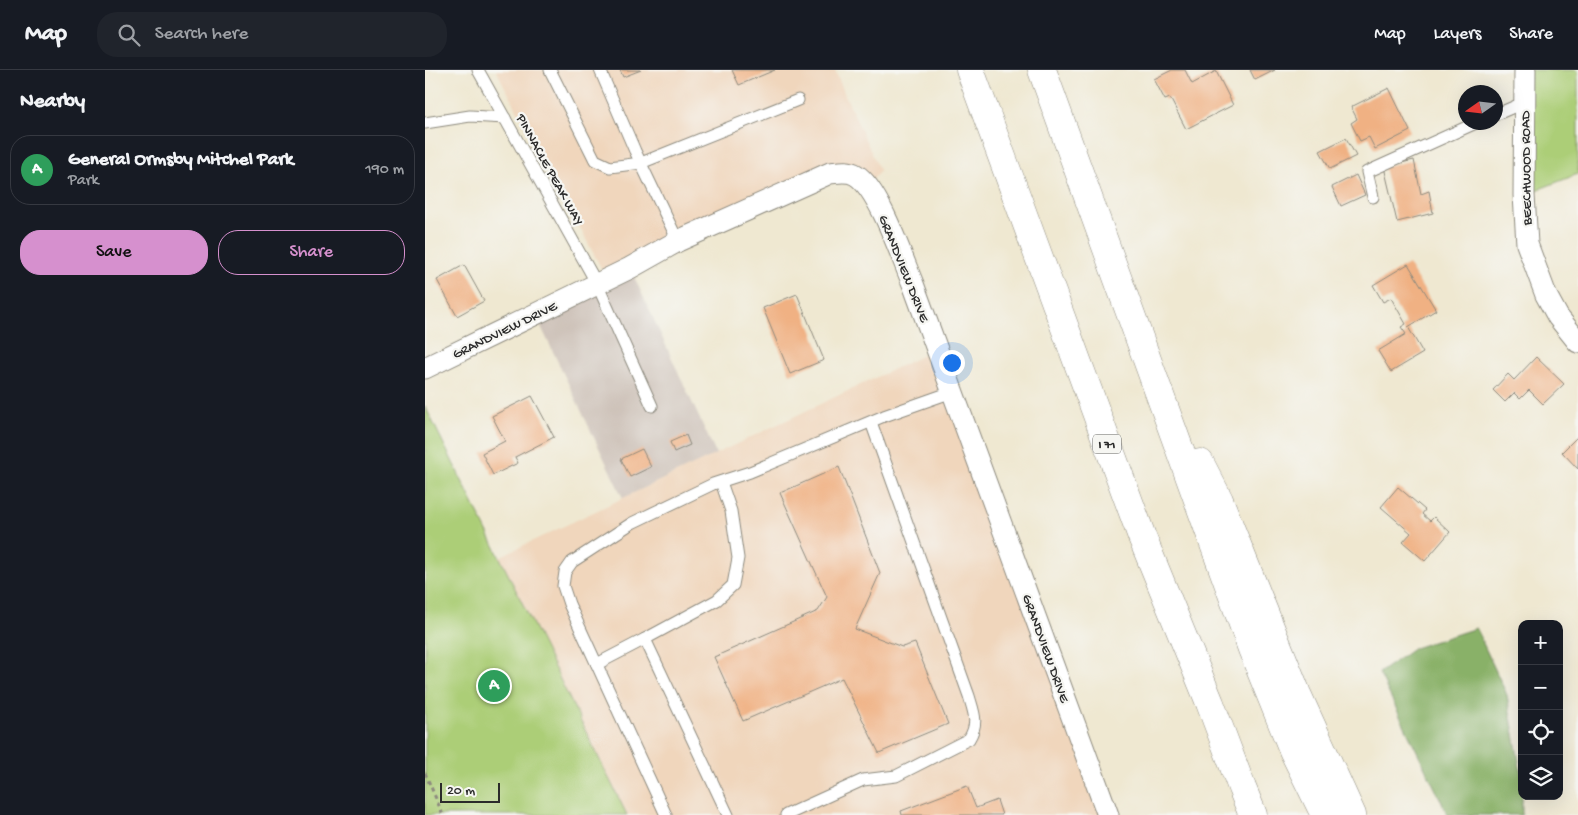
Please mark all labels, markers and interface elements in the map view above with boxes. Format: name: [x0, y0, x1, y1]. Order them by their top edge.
search box: [97, 12, 447, 57]
text: Map: [25, 20, 67, 49]
icon: search: [115, 21, 143, 49]
text: Search here: [155, 23, 248, 46]
text: Map: [1374, 24, 1406, 45]
text: Layers: [1434, 24, 1481, 45]
text: Share: [1509, 24, 1553, 45]
north arrow: [1458, 85, 1503, 130]
text: Nearby: [20, 90, 85, 115]
street label: BEECHWOOD ROAD: [1518, 110, 1537, 226]
street label: PINNACLE PEAK WAY: [511, 111, 586, 229]
text: General Ormsby Mitchel Park: [68, 149, 294, 172]
text: A: [32, 161, 42, 180]
text: 190 m: [365, 161, 404, 180]
text: Park: [68, 172, 99, 191]
street label: GRANDVIEW DRIVE: [873, 213, 932, 326]
button: Save: [20, 230, 208, 275]
button: Share: [218, 230, 405, 275]
street label: GRANDVIEW DRIVE: [450, 298, 561, 364]
your location: [939, 350, 965, 376]
road number: I 71: [1093, 434, 1121, 454]
street label: GRANDVIEW DRIVE: [1017, 592, 1073, 707]
map controls: [1518, 620, 1563, 800]
button: +: [1518, 620, 1563, 665]
button: −: [1518, 665, 1563, 710]
pin: A: [478, 667, 510, 705]
button: locate: [1518, 710, 1563, 755]
button: layers: [1518, 755, 1563, 800]
scale bar: [440, 780, 500, 803]
text: 20 m: [447, 783, 475, 800]

